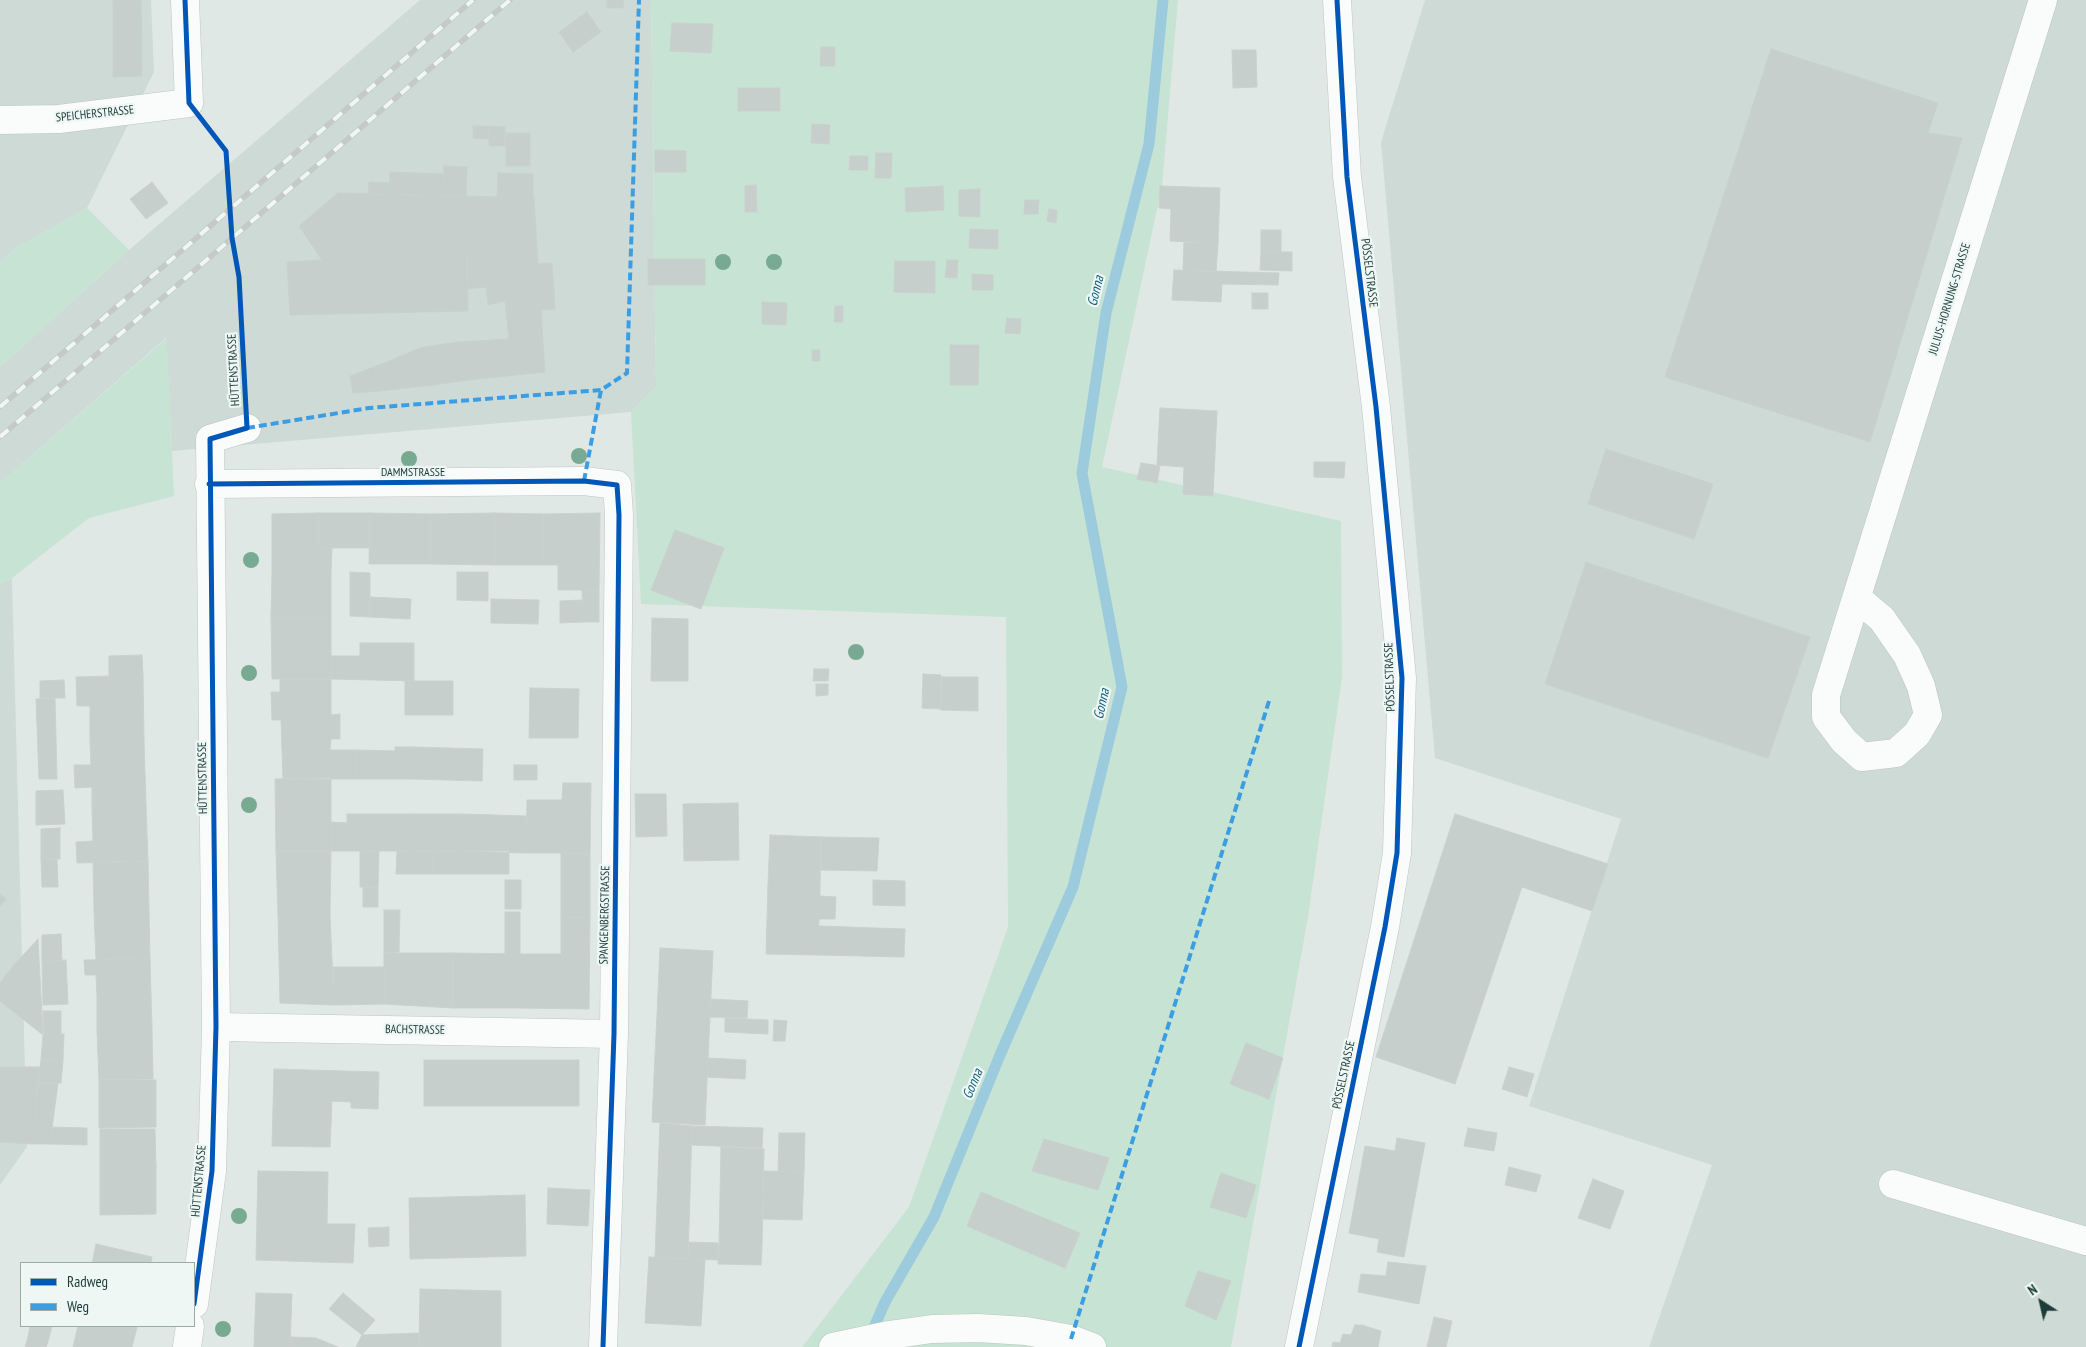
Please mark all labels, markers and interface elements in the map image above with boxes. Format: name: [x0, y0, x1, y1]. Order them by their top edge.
street label: SPEICHERSTRASSE: [55, 103, 135, 125]
street label: PÖSSELSTRASSE: [1358, 238, 1380, 308]
street label: JULIUS-HORNUNG-STRASSE: [1926, 241, 1974, 357]
water label: Gonna: [1084, 274, 1108, 308]
street label: HÜTTENSTRASSE: [225, 334, 243, 406]
street label: DAMMSTRASSE: [381, 466, 445, 480]
street label: PÖSSELSTRASSE: [1382, 642, 1398, 712]
water label: Gonna: [1090, 687, 1114, 721]
street label: HÜTTENSTRASSE: [195, 742, 211, 814]
street label: SPANGENBERGSTRASSE: [597, 866, 613, 964]
street label: BACHSTRASSE: [385, 1022, 445, 1038]
street label: PÖSSELSTRASSE: [1330, 1040, 1358, 1110]
water label: Gonna: [959, 1067, 987, 1101]
street label: HÜTTENSTRASSE: [189, 1144, 209, 1218]
legend: [20, 1262, 195, 1327]
text: Radweg: [67, 1272, 108, 1291]
north arrow: [2016, 1277, 2066, 1327]
text: N: [2024, 1280, 2041, 1299]
text: Weg: [67, 1297, 89, 1316]

